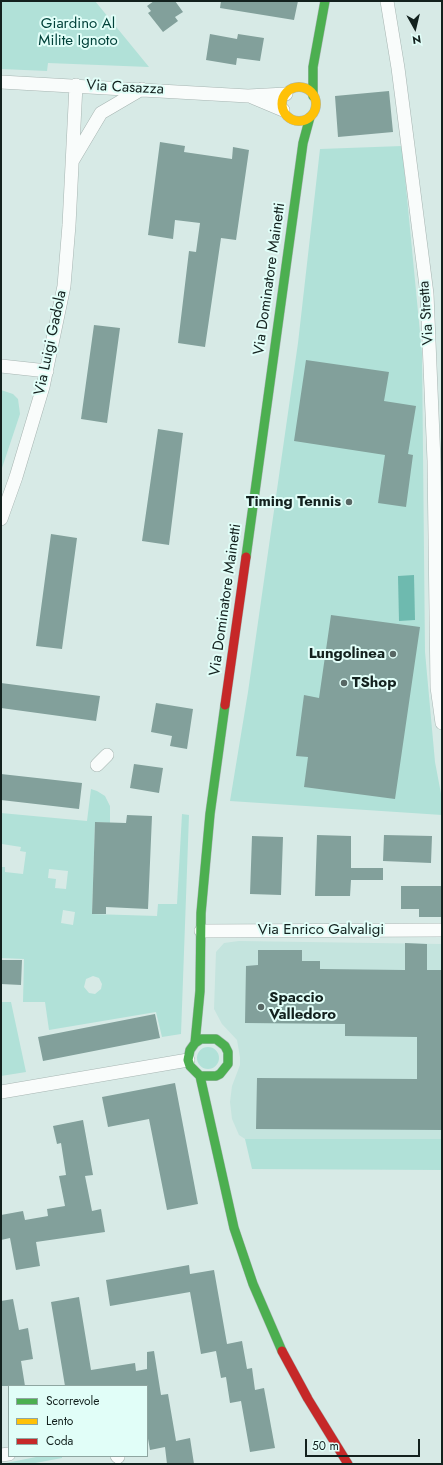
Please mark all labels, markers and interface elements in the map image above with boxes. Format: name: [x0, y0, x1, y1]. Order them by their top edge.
north arrow: [395, 8, 435, 48]
park label: Giardino Al Milite Ignoto: [38, 15, 118, 50]
text: N: [411, 31, 422, 48]
street label: Via Casazza: [86, 77, 164, 99]
street label: Via Dominatore Mainetti: [250, 202, 290, 356]
street label: Via Stretta: [416, 280, 438, 346]
street label: Via Luigi Gadola: [31, 289, 71, 397]
place label: Timing Tennis: [246, 493, 341, 511]
marker: Timing Tennis: [344, 497, 354, 507]
street label: Via Dominatore Mainetti: [206, 523, 246, 677]
place label: Lungolinea: [309, 645, 385, 663]
marker: Lungolinea: [388, 649, 398, 659]
place label: TShop: [352, 674, 396, 692]
marker: TShop: [339, 678, 349, 688]
street label: Via Enrico Galvaligi: [258, 921, 384, 939]
place label: Spaccio Valledoro: [269, 989, 336, 1024]
marker: Spaccio Valledoro: [256, 1002, 266, 1012]
legend: [8, 1385, 148, 1457]
text: Scorrevole: [46, 1392, 100, 1410]
text: Lento: [46, 1412, 73, 1430]
scale bar: [307, 1431, 422, 1457]
text: Coda: [46, 1432, 73, 1450]
text: 50 m: [312, 1437, 339, 1455]

